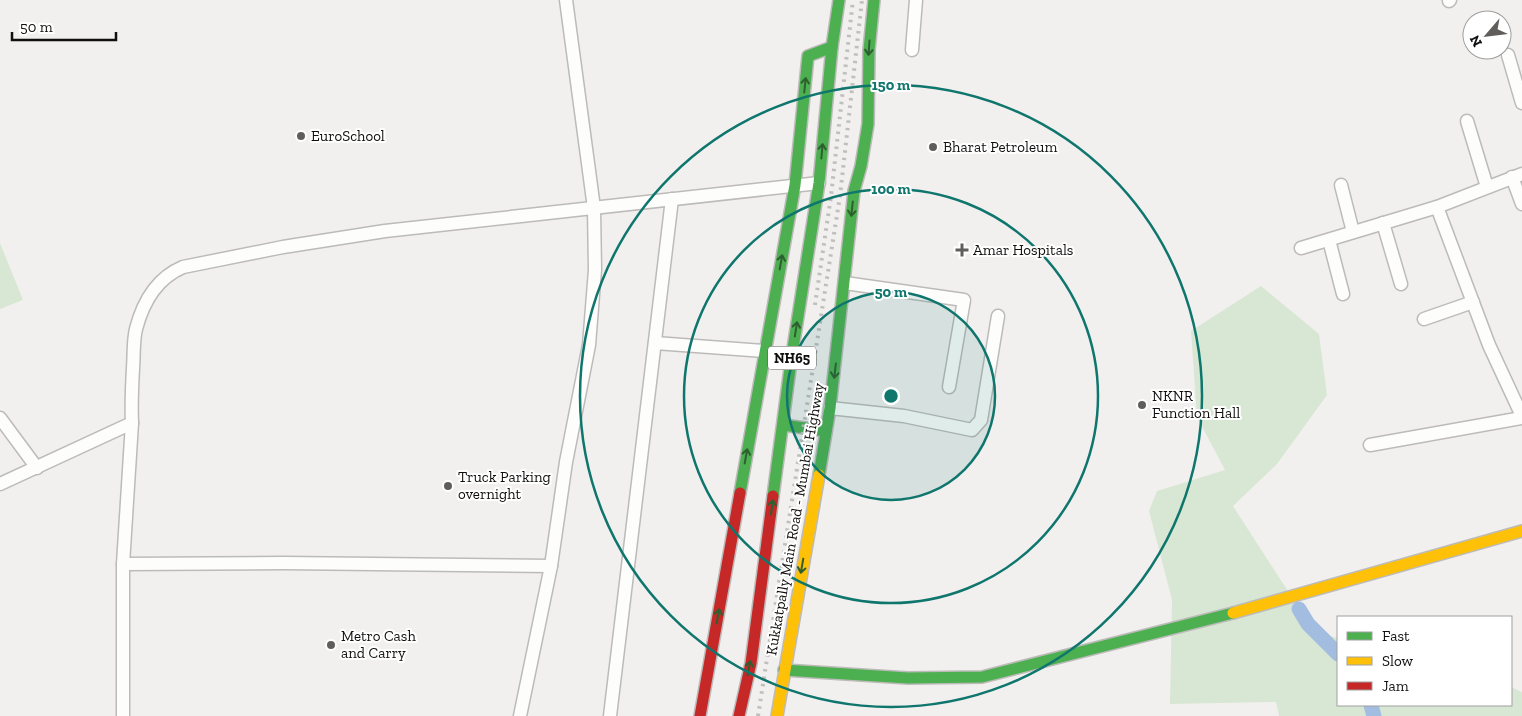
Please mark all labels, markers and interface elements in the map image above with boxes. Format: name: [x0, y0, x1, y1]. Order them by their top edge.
scale bar: [12, 10, 116, 42]
north arrow: [1462, 10, 1512, 60]
text: 50 m: [20, 18, 53, 36]
text: N: [1466, 32, 1486, 50]
one-way arrow: [865, 40, 874, 56]
text: 150 m: [872, 76, 910, 94]
one-way arrow: [801, 77, 810, 93]
place label: EuroSchool: [311, 127, 385, 145]
marker: EuroSchool: [295, 130, 307, 142]
place label: Bharat Petroleum: [943, 138, 1057, 156]
marker: Bharat Petroleum: [927, 141, 939, 153]
one-way arrow: [818, 143, 827, 159]
text: 100 m: [871, 180, 911, 198]
one-way arrow: [848, 201, 857, 217]
place label: Amar Hospitals: [973, 241, 1073, 259]
marker: Amar Hospitals: [955, 243, 969, 257]
one-way arrow: [777, 254, 787, 270]
text: 50 m: [875, 283, 907, 301]
one-way arrow: [792, 321, 802, 337]
road number: NH65: [768, 346, 816, 369]
one-way arrow: [830, 363, 840, 379]
street label: Kukkatpally Main Road - Mumbai Highway: [762, 381, 828, 657]
centre of rings: [882, 387, 900, 405]
place label: NKNR Function Hall: [1152, 387, 1240, 422]
marker: NKNR Function Hall: [1136, 399, 1148, 411]
one-way arrow: [742, 449, 752, 465]
place label: Truck Parking overnight: [458, 468, 551, 503]
marker: Truck Parking overnight: [442, 480, 454, 492]
one-way arrow: [767, 500, 777, 516]
one-way arrow: [797, 557, 807, 573]
one-way arrow: [713, 609, 723, 625]
legend: [1337, 616, 1512, 706]
place label: Metro Cash and Carry: [341, 627, 416, 662]
text: Fast: [1382, 627, 1410, 645]
marker: Metro Cash and Carry: [325, 639, 337, 651]
text: Slow: [1382, 652, 1414, 670]
one-way arrow: [745, 661, 755, 677]
text: Jam: [1382, 677, 1409, 695]

